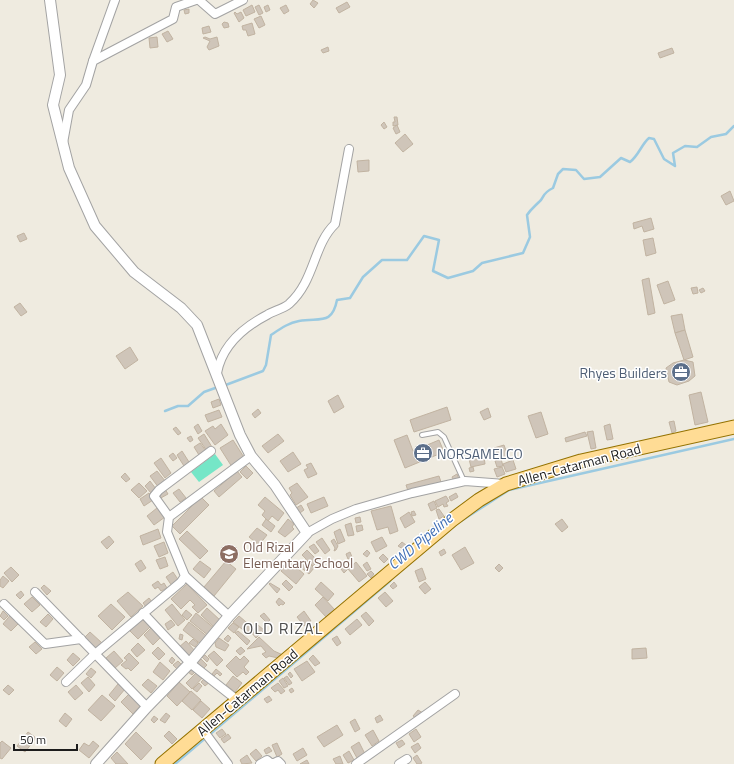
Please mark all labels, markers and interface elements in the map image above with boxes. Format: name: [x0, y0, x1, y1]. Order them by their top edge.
office icon: Rhyes Builders: [670, 361, 692, 383]
place label: Rhyes Builders: [579, 362, 667, 383]
street label: Allen-Catarman Road: [515, 437, 643, 491]
office icon: NORSAMELCO: [412, 442, 434, 464]
place label: NORSAMELCO: [437, 443, 523, 464]
water label: CWD Pipeline: [382, 506, 458, 575]
place label: Old Rizal Elementary School: [243, 536, 353, 573]
school or university icon: Old Rizal Elementary School: [218, 543, 240, 565]
district label: OLD RIZAL: [243, 616, 323, 640]
street label: Allen-Catarman Road: [192, 643, 302, 741]
scale bar: [14, 726, 77, 752]
text: 50 m: [20, 730, 46, 749]

